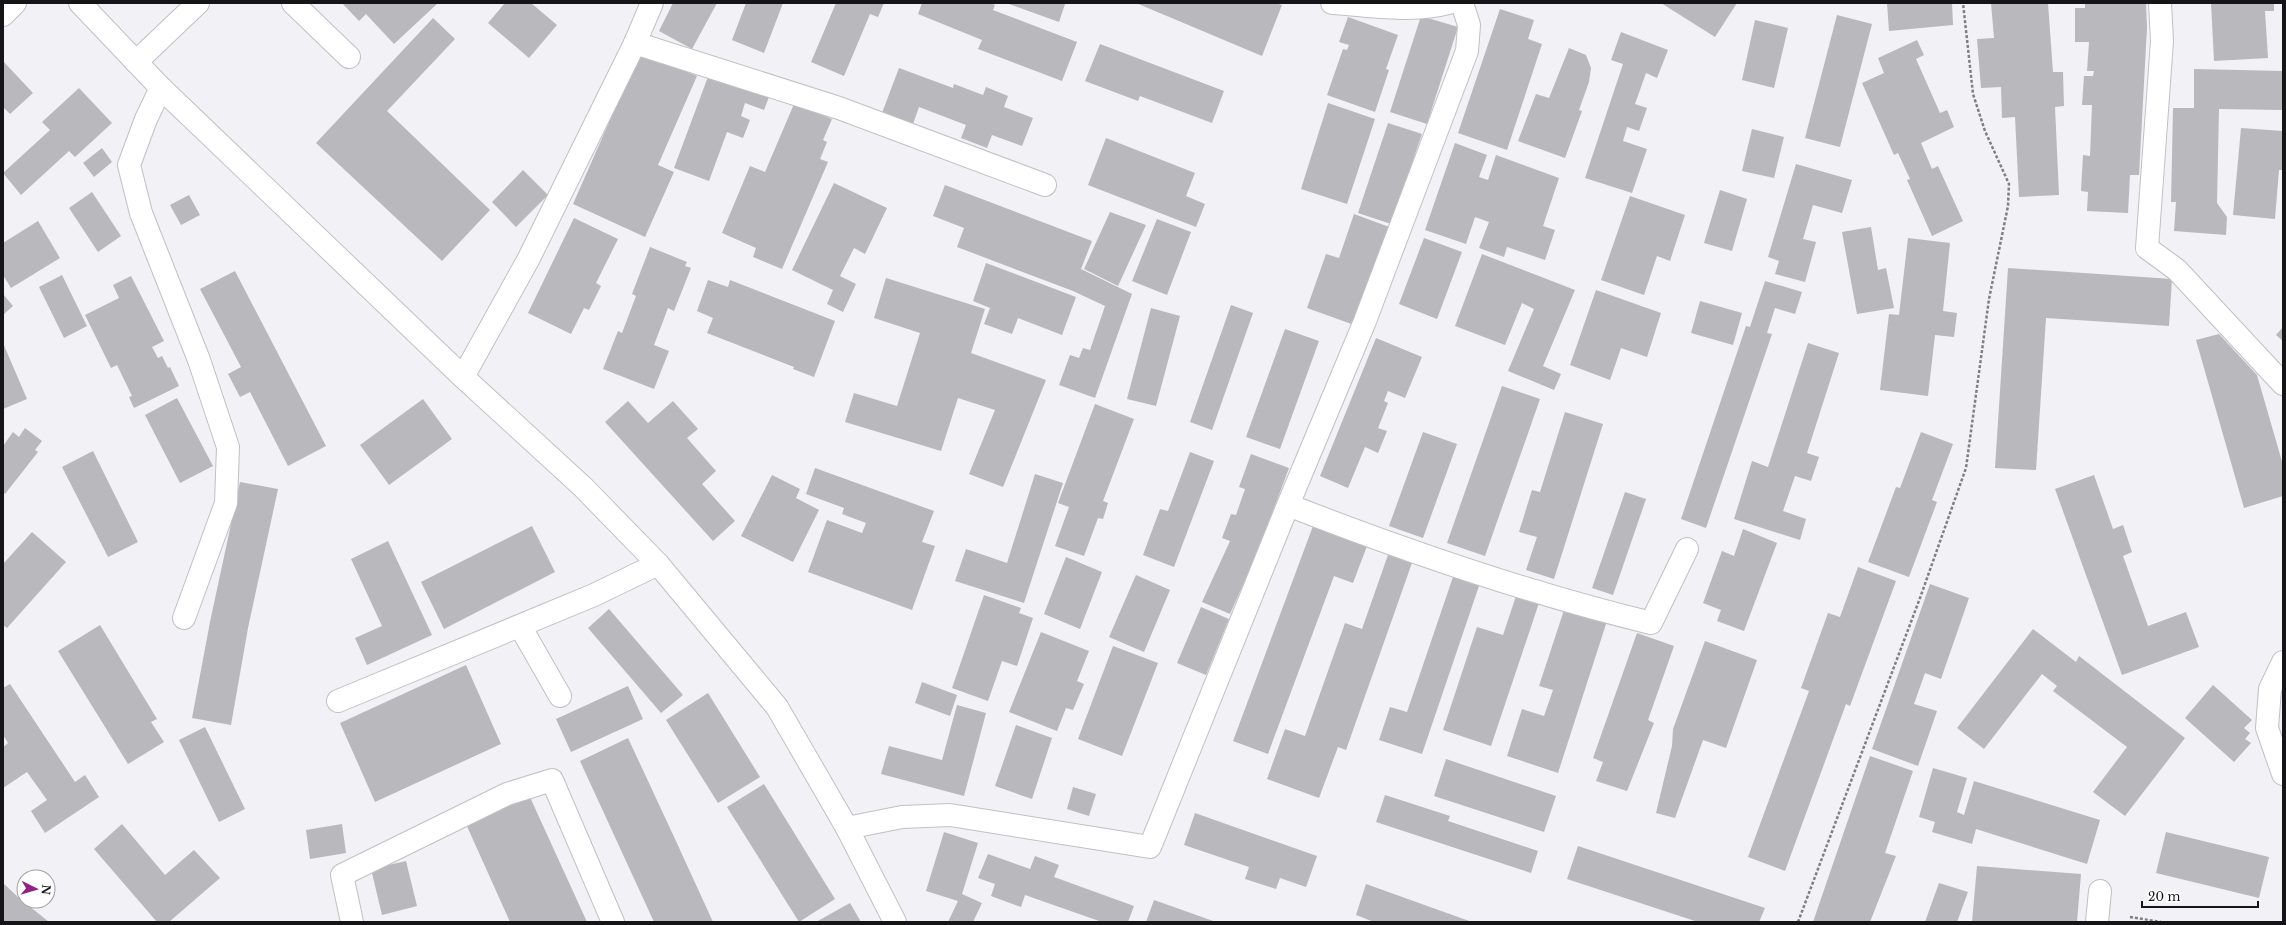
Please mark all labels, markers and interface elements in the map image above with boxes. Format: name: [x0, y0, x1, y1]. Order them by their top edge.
north arrow: [16, 869, 56, 909]
scale bar: [2142, 883, 2258, 909]
text: N: [38, 884, 53, 896]
text: 20 m: [2148, 889, 2180, 904]

